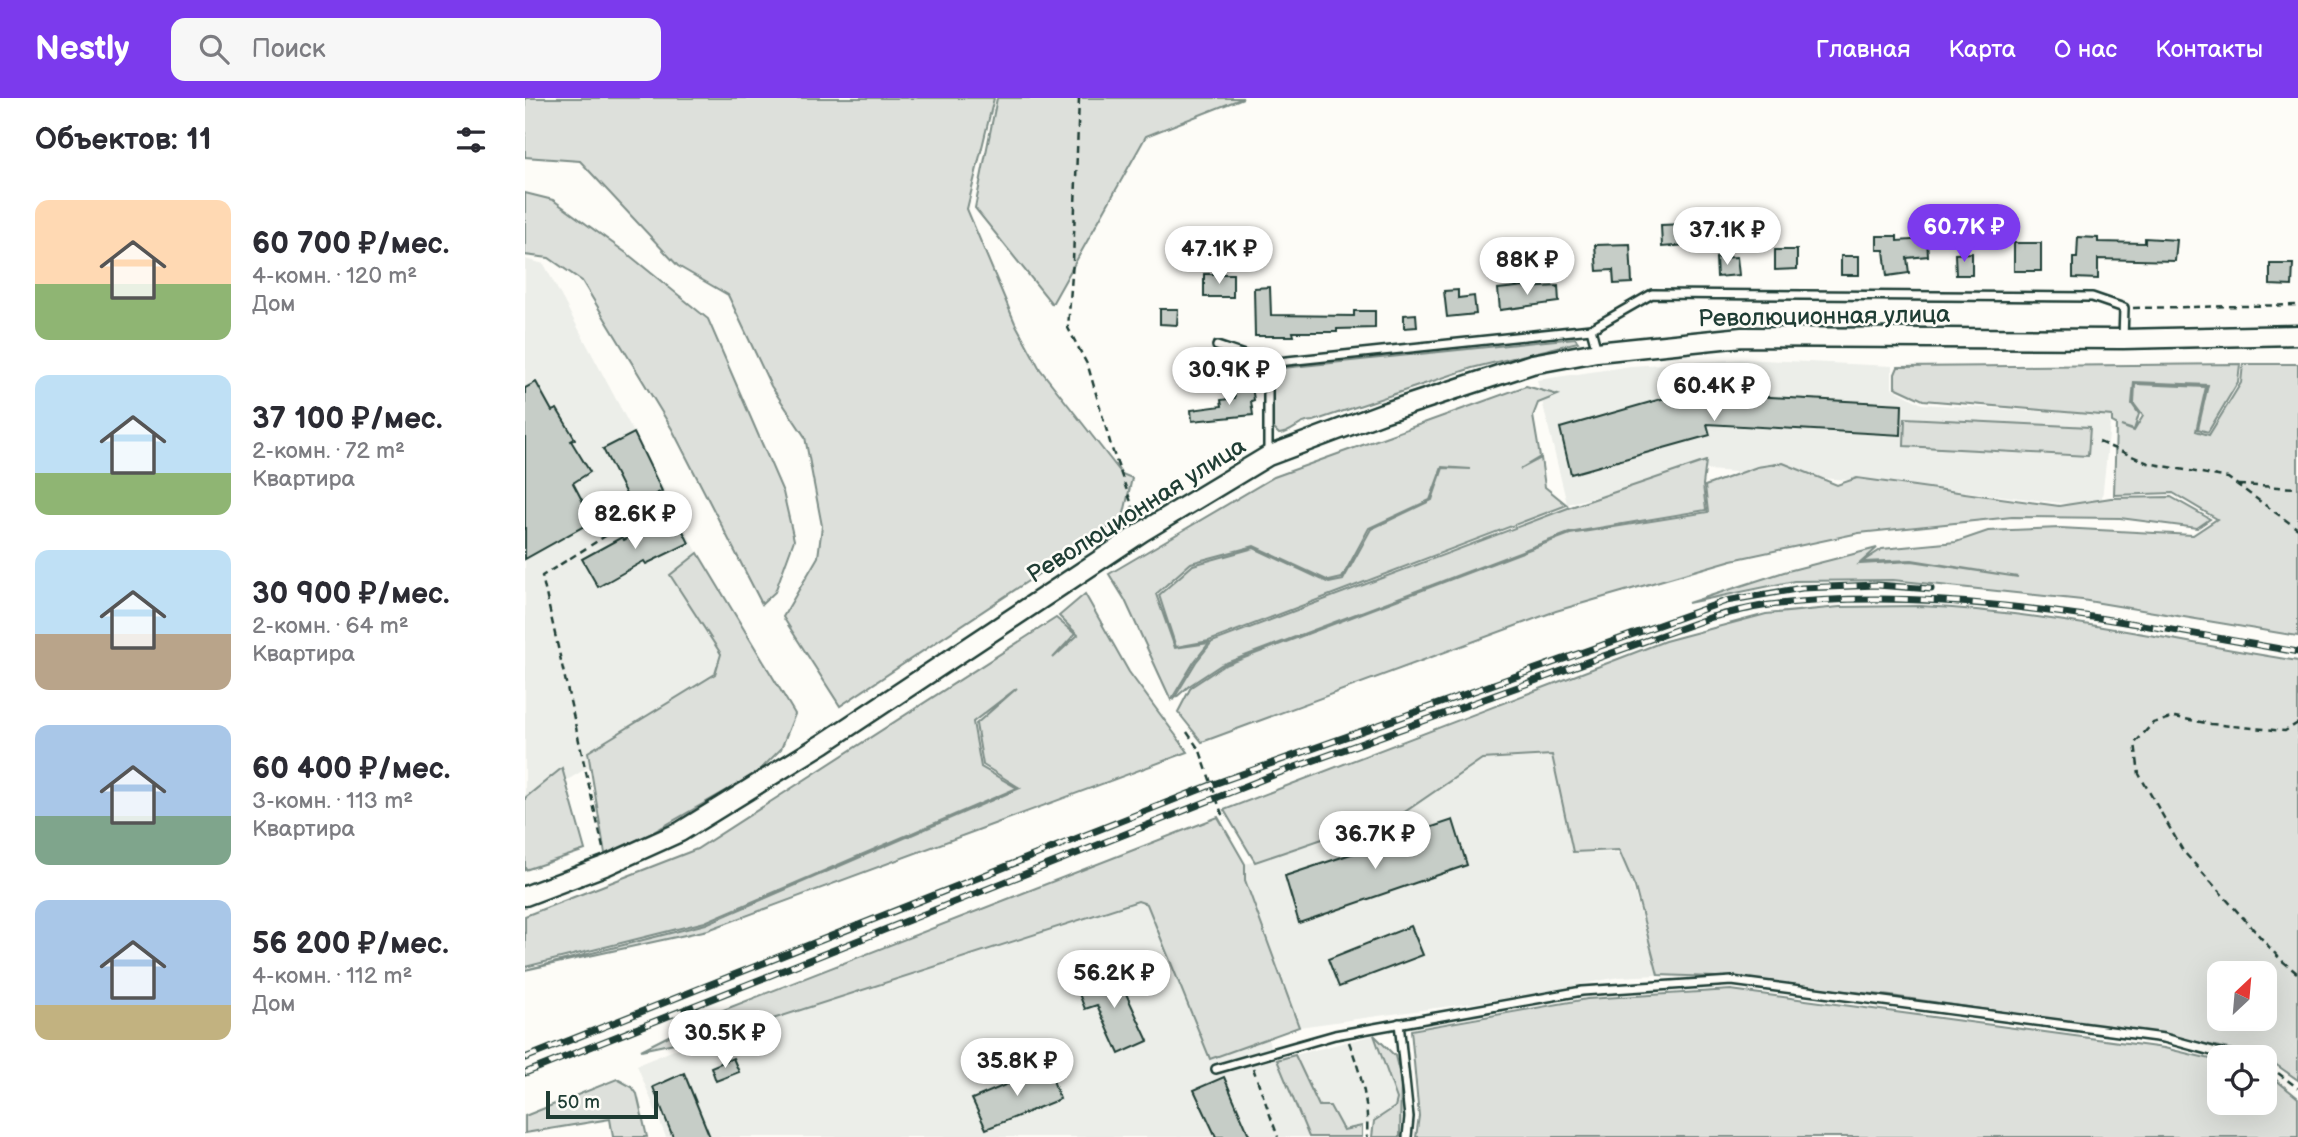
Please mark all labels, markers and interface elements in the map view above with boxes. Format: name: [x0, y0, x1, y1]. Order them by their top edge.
search box: [171, 18, 661, 81]
text: Nestly: [35, 29, 129, 69]
icon: search: [195, 30, 233, 68]
text: Поиск: [251, 34, 326, 65]
text: Главная: [1816, 35, 1910, 64]
text: Карта: [1948, 35, 2016, 64]
text: О нас: [2054, 35, 2117, 64]
text: Контакты: [2155, 35, 2263, 64]
icon: filters: [452, 121, 490, 159]
text: Объектов: 11: [35, 122, 212, 158]
pin: 60.7K ₽: [1899, 204, 2029, 264]
pin: 37.1K ₽: [1662, 208, 1792, 267]
text: 60.7K ₽: [1923, 213, 2005, 241]
text: 37.1K ₽: [1689, 216, 1765, 244]
text: 60 700 ₽/мес.: [252, 226, 449, 262]
pin: 47.1K ₽: [1154, 226, 1284, 286]
icon: home: [91, 228, 175, 312]
text: 47.1K ₽: [1181, 235, 1257, 263]
pin: 88K ₽: [1478, 238, 1576, 297]
text: 88K ₽: [1496, 246, 1558, 274]
text: 4-комн. · 120 m²: [252, 262, 417, 290]
text: Дом: [252, 290, 295, 318]
street label: Революционная улица: [1698, 300, 1951, 333]
pin: 30.9K ₽: [1164, 348, 1294, 407]
text: 30.9K ₽: [1188, 356, 1270, 384]
pin: 60.4K ₽: [1649, 364, 1779, 423]
text: 60.4K ₽: [1673, 372, 1755, 400]
text: 37 100 ₽/мес.: [252, 401, 443, 437]
icon: home: [91, 403, 175, 487]
street label: Революционная улица: [1022, 431, 1251, 590]
text: 2-комн. · 72 m²: [252, 437, 405, 465]
text: Квартира: [252, 465, 355, 493]
pin: 82.6K ₽: [570, 491, 700, 551]
text: 82.6K ₽: [594, 500, 676, 528]
text: 30 900 ₽/мес.: [252, 576, 450, 612]
icon: home: [91, 578, 175, 662]
text: 2-комн. · 64 m²: [252, 612, 409, 640]
text: Квартира: [252, 640, 355, 668]
text: 60 400 ₽/мес.: [252, 751, 450, 787]
icon: home: [91, 753, 175, 837]
text: 3-комн. · 113 m²: [252, 787, 413, 815]
pin: 36.7K ₽: [1310, 812, 1440, 871]
text: Квартира: [252, 815, 355, 843]
text: 36.7K ₽: [1335, 820, 1415, 848]
text: 56 200 ₽/мес.: [252, 926, 449, 962]
icon: home: [91, 928, 175, 1012]
pin: 56.2K ₽: [1049, 950, 1179, 1010]
text: 56.2K ₽: [1073, 959, 1155, 987]
north arrow: [2207, 961, 2277, 1031]
map controls: [2207, 961, 2277, 1115]
text: 4-комн. · 112 m²: [252, 962, 413, 990]
text: Дом: [252, 990, 295, 1018]
pin: 30.5K ₽: [660, 1010, 790, 1070]
text: 30.5K ₽: [684, 1019, 766, 1047]
pin: 35.8K ₽: [952, 1038, 1082, 1098]
button: locate: [2207, 1045, 2277, 1115]
text: 35.8K ₽: [977, 1047, 1057, 1075]
scale bar: [546, 1088, 658, 1120]
text: 50 m: [557, 1091, 600, 1114]

